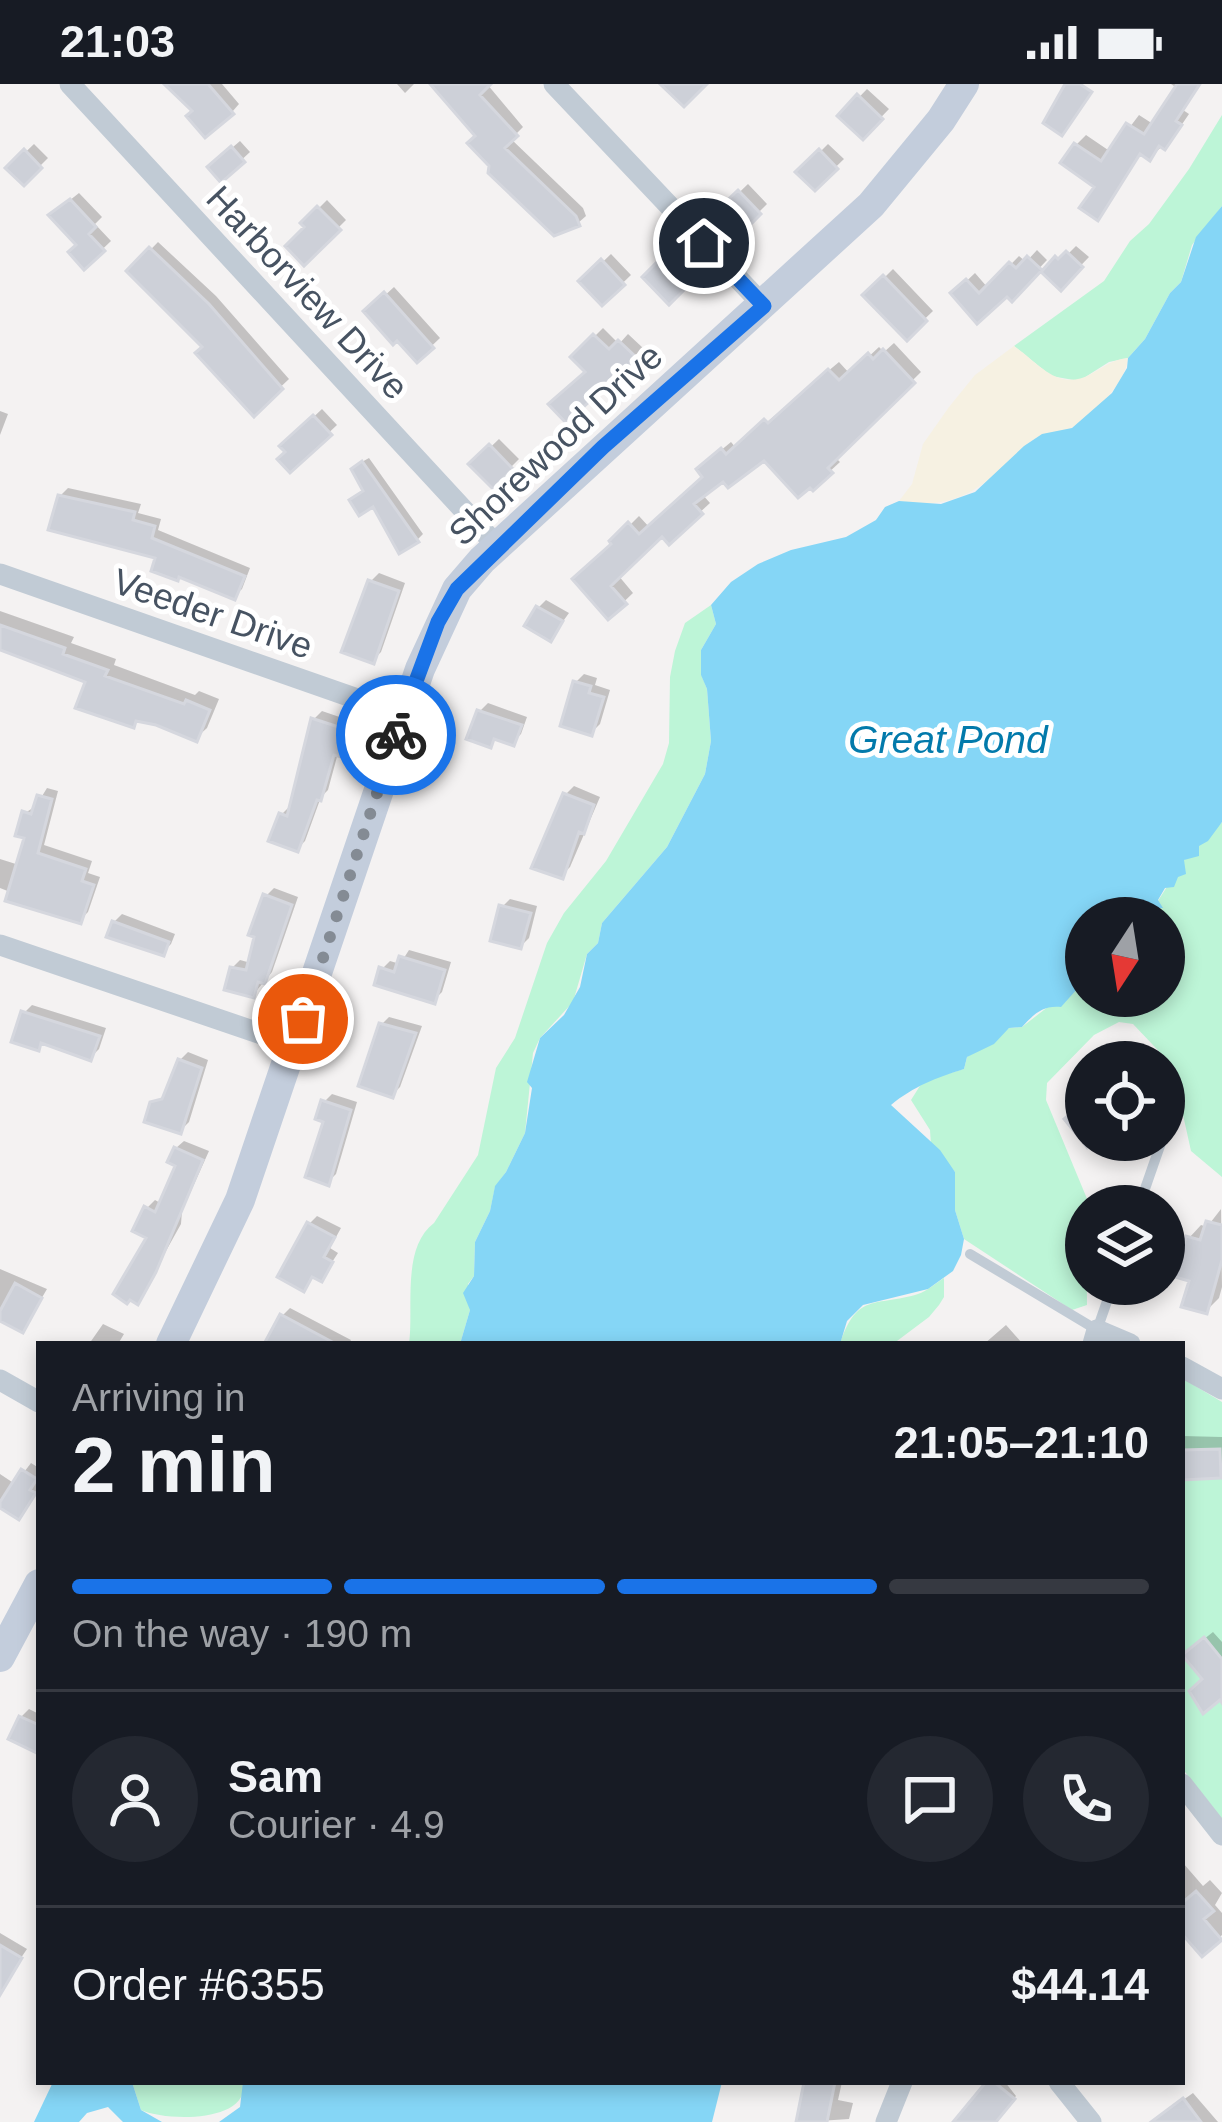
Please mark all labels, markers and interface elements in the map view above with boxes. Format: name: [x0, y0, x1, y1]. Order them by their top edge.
text: 21:03: [60, 16, 175, 67]
street label: Harborview Drive: [198, 177, 417, 407]
pin: [653, 192, 755, 294]
icon: home: [671, 210, 737, 276]
street label: Shorewood Drive: [440, 335, 670, 554]
street label: Veeder Drive: [108, 560, 318, 667]
courier: [336, 675, 456, 795]
icon: bike: [363, 702, 429, 768]
water label: Great Pond: [848, 718, 1049, 761]
north arrow: [1065, 897, 1185, 1017]
map controls: [1065, 897, 1185, 1305]
pin: [252, 968, 354, 1070]
icon: bag: [270, 986, 336, 1052]
button: locate: [1065, 1041, 1185, 1161]
button: layers: [1065, 1185, 1185, 1305]
text: Arriving in: [72, 1376, 245, 1419]
text: 21:05–21:10: [894, 1417, 1149, 1468]
text: 2 min: [72, 1421, 276, 1509]
text: On the way · 190 m: [72, 1612, 412, 1655]
button: person: [72, 1736, 198, 1862]
button: chat: [867, 1736, 993, 1862]
button: phone: [1023, 1736, 1149, 1862]
text: Sam: [228, 1751, 323, 1802]
text: Courier · 4.9: [228, 1803, 445, 1846]
text: Order #6355: [72, 1959, 325, 2010]
text: $44.14: [1011, 1959, 1149, 2010]

